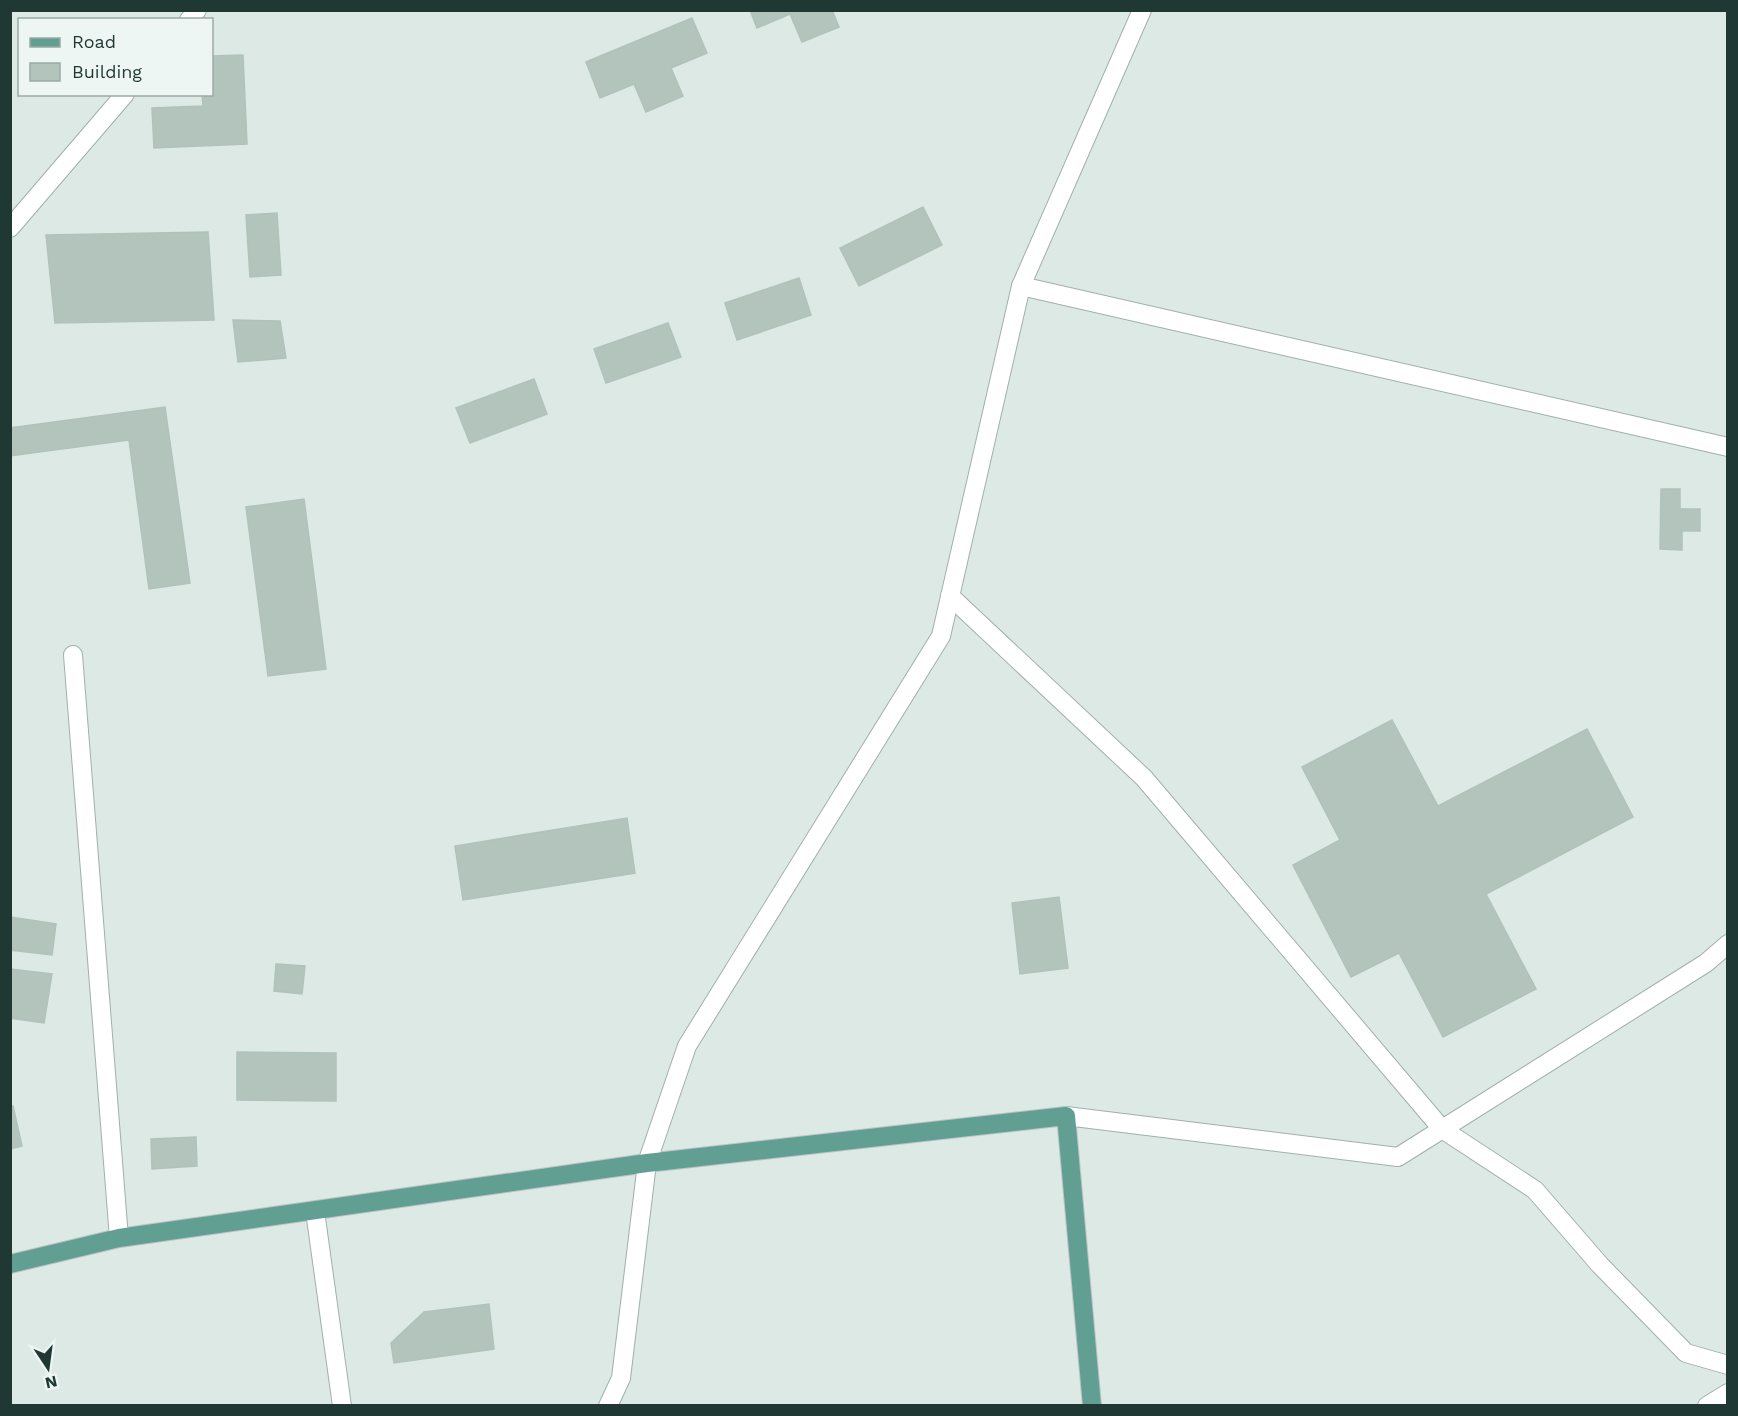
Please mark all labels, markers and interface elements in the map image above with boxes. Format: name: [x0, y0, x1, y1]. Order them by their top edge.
legend: [18, 18, 213, 96]
text: Road: [72, 31, 116, 52]
text: Building: [72, 61, 142, 82]
north arrow: [18, 1338, 78, 1398]
text: N: [43, 1372, 59, 1393]

